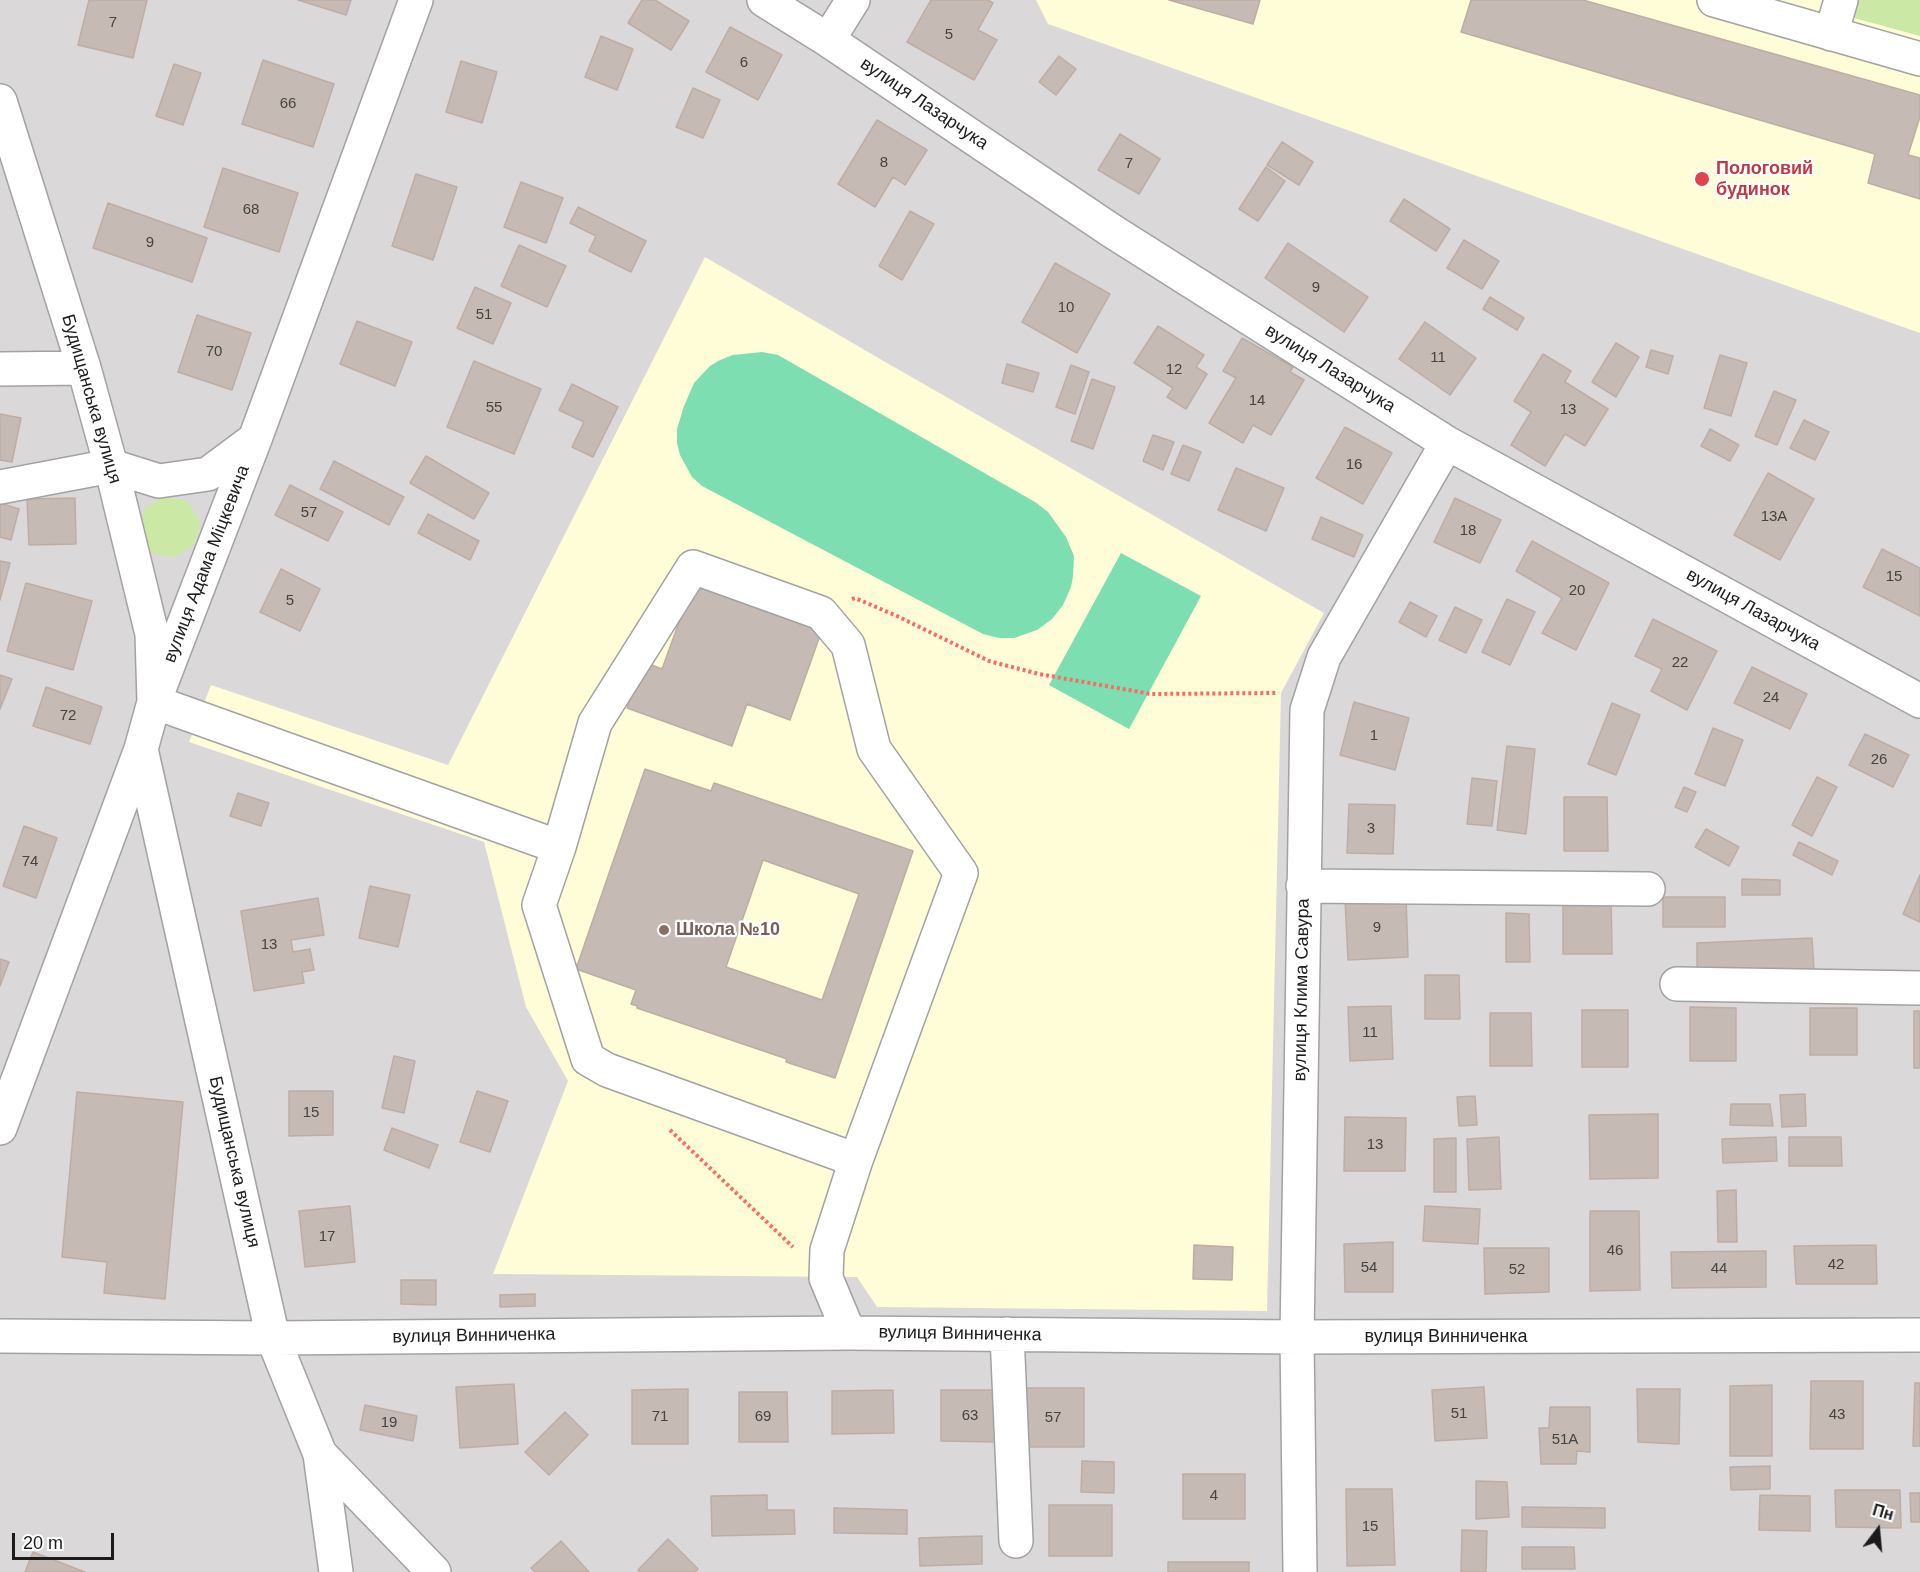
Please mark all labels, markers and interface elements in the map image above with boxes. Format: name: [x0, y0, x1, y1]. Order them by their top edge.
house number: 7: [109, 14, 117, 32]
house number: 5: [945, 26, 953, 44]
street label: вулиця Лазарчука: [856, 53, 992, 155]
house number: 6: [740, 54, 748, 72]
house number: 66: [280, 95, 296, 113]
house number: 8: [880, 154, 888, 172]
house number: 7: [1125, 155, 1133, 173]
place label: Пологовий будинок: [1716, 158, 1813, 201]
marker: Пологовий будинок: [1693, 170, 1711, 188]
house number: 68: [243, 201, 259, 219]
house number: 9: [146, 234, 154, 252]
house number: 9: [1312, 279, 1320, 297]
house number: 10: [1058, 299, 1074, 317]
house number: 51: [476, 306, 492, 324]
street label: Будищанська вулиця: [56, 312, 126, 486]
street label: вулиця Лазарчука: [1261, 320, 1399, 418]
house number: 70: [206, 343, 222, 361]
house number: 11: [1430, 349, 1446, 367]
house number: 12: [1166, 361, 1182, 379]
house number: 14: [1249, 392, 1265, 410]
house number: 55: [486, 399, 502, 417]
house number: 13: [1560, 401, 1576, 419]
house number: 16: [1346, 456, 1362, 474]
street label: вулиця Адама Міцкевича: [159, 462, 255, 666]
house number: 57: [301, 504, 317, 522]
house number: 13А: [1761, 508, 1787, 526]
house number: 18: [1460, 522, 1476, 540]
street label: вулиця Лазарчука: [1682, 564, 1824, 656]
house number: 15: [1886, 568, 1902, 586]
house number: 20: [1569, 582, 1585, 600]
house number: 5: [286, 592, 294, 610]
house number: 22: [1672, 654, 1688, 672]
house number: 24: [1763, 689, 1779, 707]
house number: 72: [60, 707, 76, 725]
house number: 1: [1370, 727, 1378, 745]
house number: 26: [1871, 751, 1887, 769]
house number: 3: [1367, 820, 1375, 838]
house number: 74: [22, 853, 38, 871]
street label: вулиця Клима Савура: [1290, 898, 1314, 1082]
place label: Школа №10: [676, 919, 780, 941]
house number: 9: [1373, 919, 1381, 937]
marker: Школа №10: [657, 923, 671, 937]
house number: 13: [261, 936, 277, 954]
house number: 11: [1362, 1024, 1378, 1042]
street label: Будищанська вулиця: [204, 1074, 264, 1250]
house number: 15: [303, 1104, 319, 1122]
house number: 13: [1367, 1136, 1383, 1154]
house number: 17: [319, 1228, 335, 1246]
house number: 46: [1607, 1242, 1623, 1260]
house number: 42: [1828, 1256, 1844, 1274]
house number: 54: [1361, 1259, 1377, 1277]
house number: 44: [1711, 1260, 1727, 1278]
house number: 52: [1509, 1261, 1525, 1279]
street label: вулиця Винниченка: [878, 1322, 1042, 1346]
street label: вулиця Винниченка: [392, 1324, 556, 1348]
street label: вулиця Винниченка: [1365, 1326, 1527, 1348]
house number: 51: [1451, 1405, 1467, 1423]
house number: 43: [1829, 1406, 1845, 1424]
house number: 63: [962, 1407, 978, 1425]
house number: 71: [652, 1408, 668, 1426]
house number: 69: [755, 1408, 771, 1426]
house number: 57: [1045, 1409, 1061, 1427]
house number: 19: [381, 1414, 397, 1432]
house number: 51А: [1552, 1431, 1578, 1449]
house number: 4: [1210, 1487, 1218, 1505]
north arrow: [1848, 1500, 1908, 1560]
text: Пн: [1871, 1501, 1896, 1523]
house number: 15: [1362, 1518, 1378, 1536]
scale bar: [15, 1521, 117, 1559]
text: 20 m: [23, 1533, 63, 1553]

